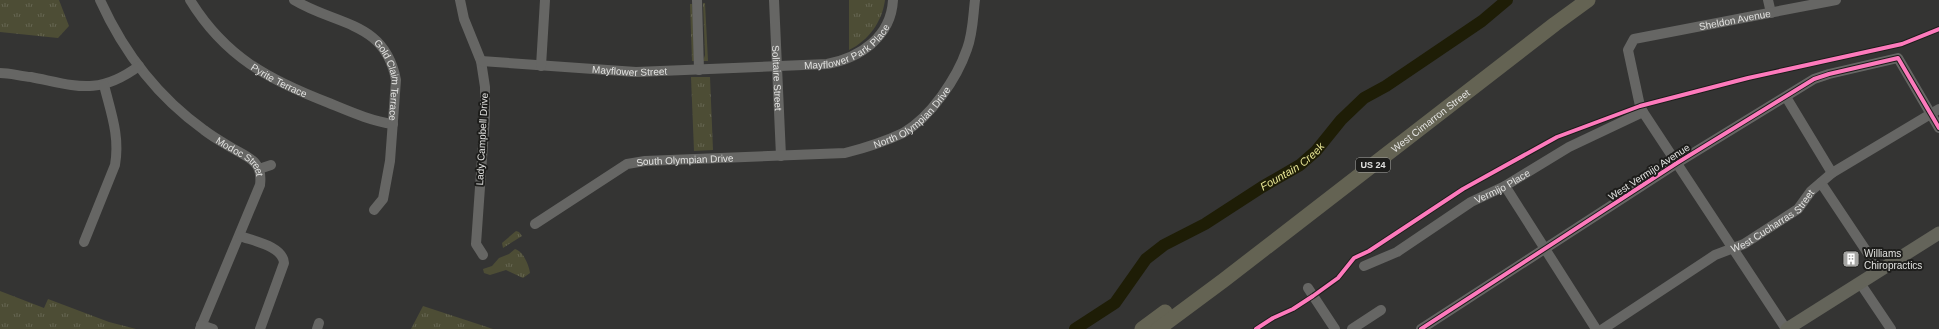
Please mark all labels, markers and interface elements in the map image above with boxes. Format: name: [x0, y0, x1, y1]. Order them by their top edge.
street label: Sheldon Avenue: [1698, 7, 1772, 32]
street label: Mayflower Park Place: [804, 22, 892, 70]
street label: Gold Claim Terrace: [372, 37, 402, 122]
street label: Solitaire Street: [771, 45, 784, 111]
street label: Pyrite Terrace: [249, 61, 309, 99]
street label: Mayflower Street: [592, 63, 668, 78]
street label: North Olympian Drive: [872, 84, 952, 150]
street label: West Cimarron Street: [1389, 87, 1472, 154]
street label: Lady Campbell Drive: [474, 92, 490, 186]
street label: Modoc Street: [214, 134, 266, 177]
water label: Fountain Creek: [1258, 140, 1327, 193]
street label: West Vermijo Avenue: [1606, 141, 1692, 202]
street label: South Olympian Drive: [635, 152, 734, 168]
road number: US 24: [1356, 158, 1390, 172]
street label: Vermijo Place: [1472, 167, 1532, 205]
street label: West Cucharras Street: [1729, 187, 1816, 254]
place label: Williams Chiropractics: [1864, 248, 1922, 271]
building icon: Williams Chiropractics: [1841, 249, 1861, 269]

